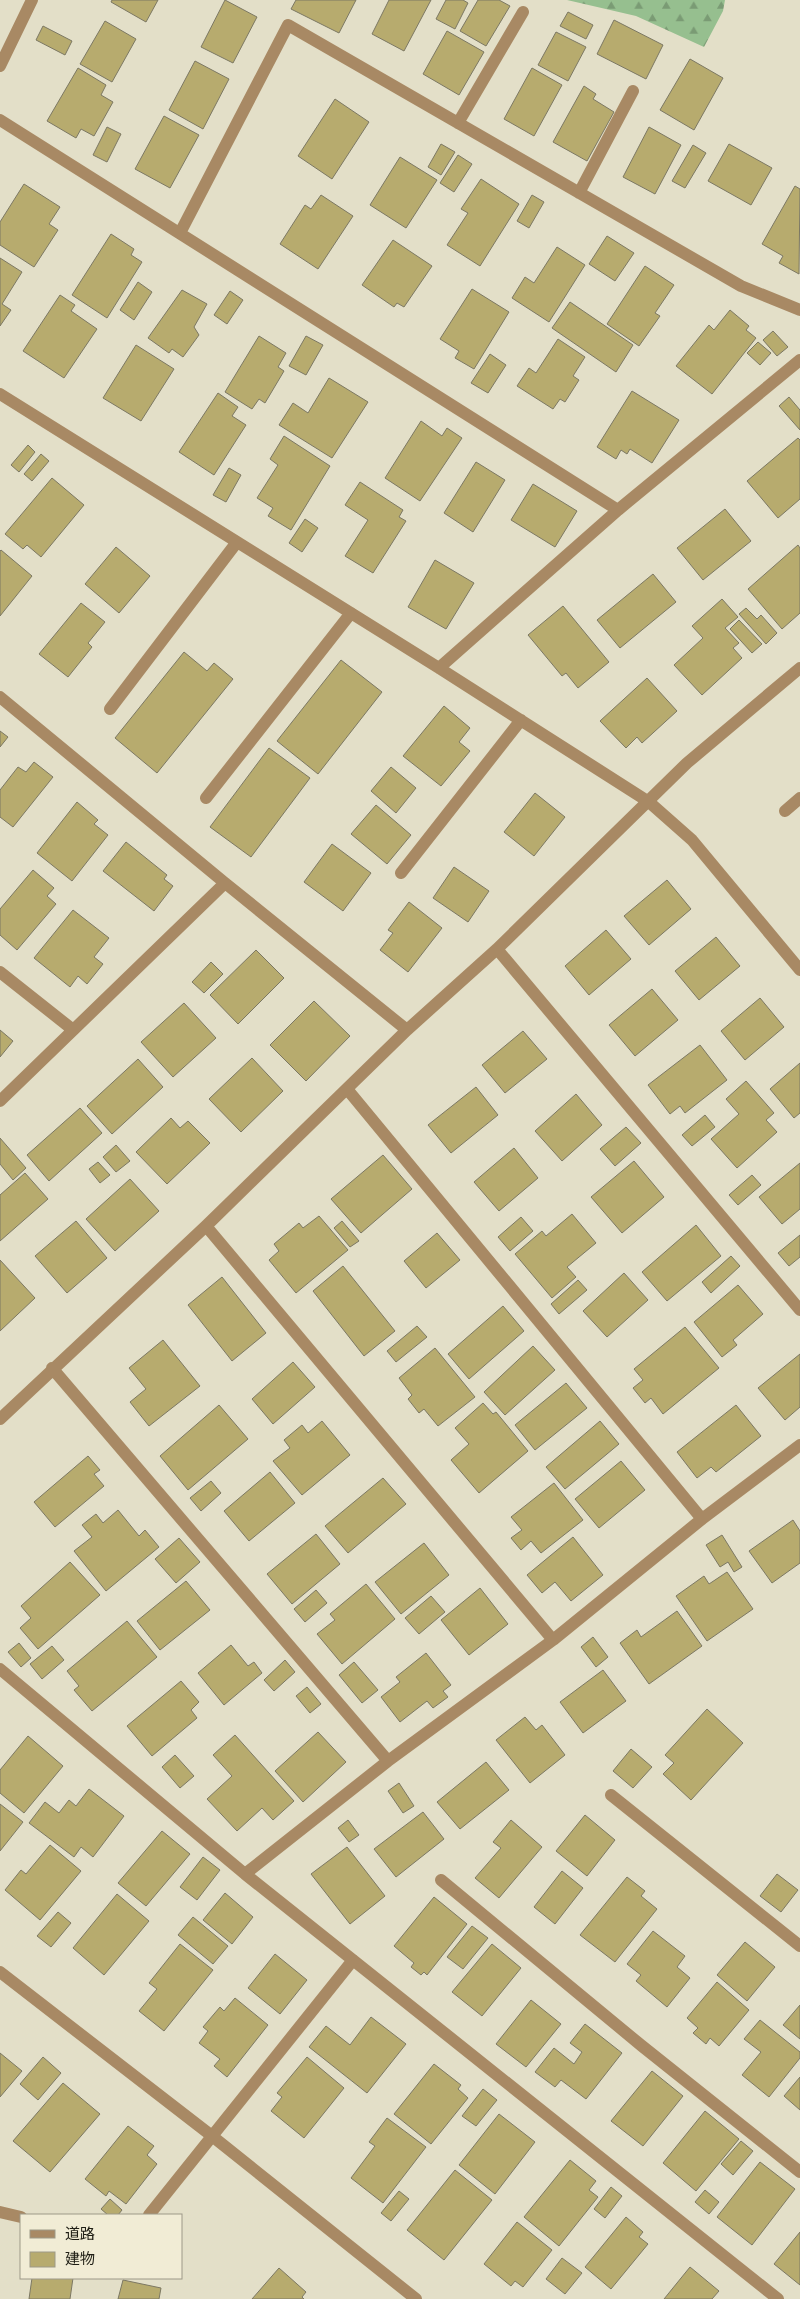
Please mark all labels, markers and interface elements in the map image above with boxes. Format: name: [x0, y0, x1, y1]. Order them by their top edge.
legend: [20, 2214, 182, 2279]
text: 道路: [65, 2224, 95, 2244]
text: 建物: [65, 2249, 95, 2269]

